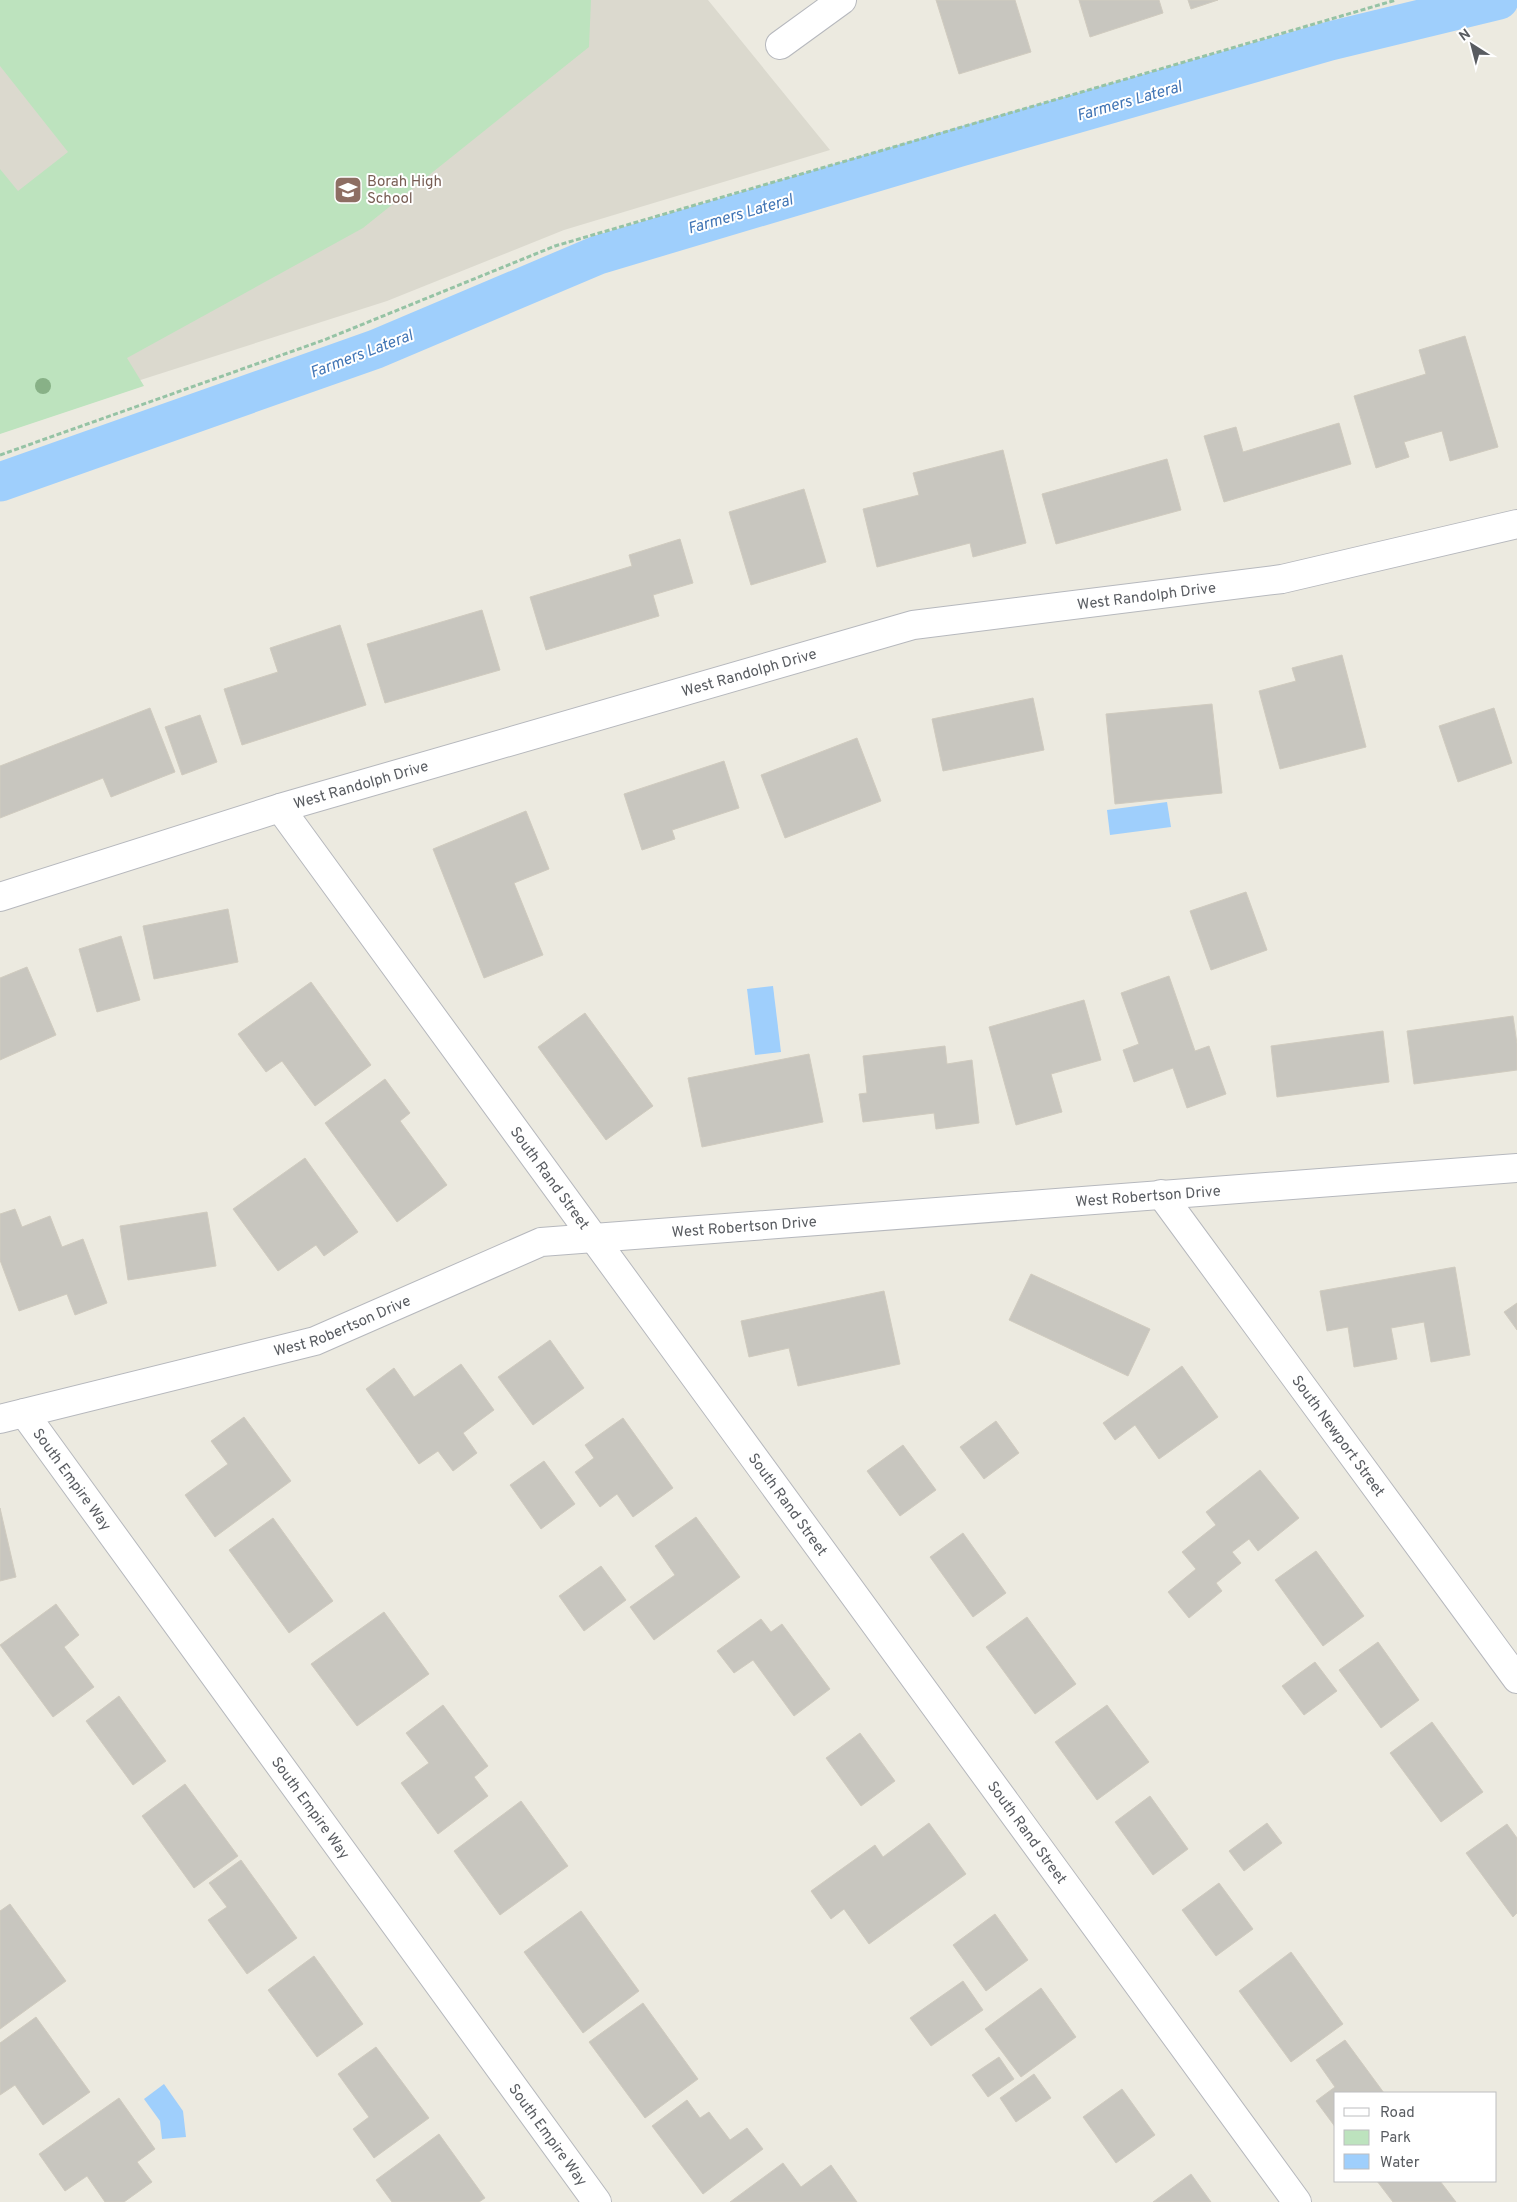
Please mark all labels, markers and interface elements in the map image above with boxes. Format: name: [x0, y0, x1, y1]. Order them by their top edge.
north arrow: [1447, 20, 1497, 70]
text: N: [1456, 26, 1474, 46]
water label: Farmers Lateral: [1075, 77, 1185, 126]
place label: Borah High School: [367, 173, 442, 209]
school or university icon: Borah High School: [333, 175, 363, 205]
water label: Farmers Lateral: [686, 190, 796, 239]
water label: Farmers Lateral: [308, 326, 417, 384]
street label: West Randolph Drive: [1076, 579, 1217, 615]
street label: West Randolph Drive: [680, 645, 819, 702]
street label: West Randolph Drive: [292, 758, 431, 815]
street label: South Rand Street: [505, 1124, 593, 1234]
street label: West Robertson Drive: [1075, 1182, 1221, 1212]
street label: West Robertson Drive: [671, 1213, 818, 1243]
street label: West Robertson Drive: [272, 1292, 414, 1362]
street label: South Newport Street: [1287, 1372, 1388, 1501]
street label: South Empire Way: [27, 1425, 114, 1535]
street label: South Rand Street: [743, 1450, 831, 1560]
street label: South Empire Way: [266, 1754, 353, 1864]
street label: South Rand Street: [982, 1778, 1070, 1888]
street label: South Empire Way: [503, 2081, 590, 2191]
legend: [1334, 2092, 1497, 2182]
text: Road: [1380, 2104, 1415, 2123]
text: Park: [1380, 2129, 1411, 2148]
text: Water: [1380, 2154, 1420, 2173]

